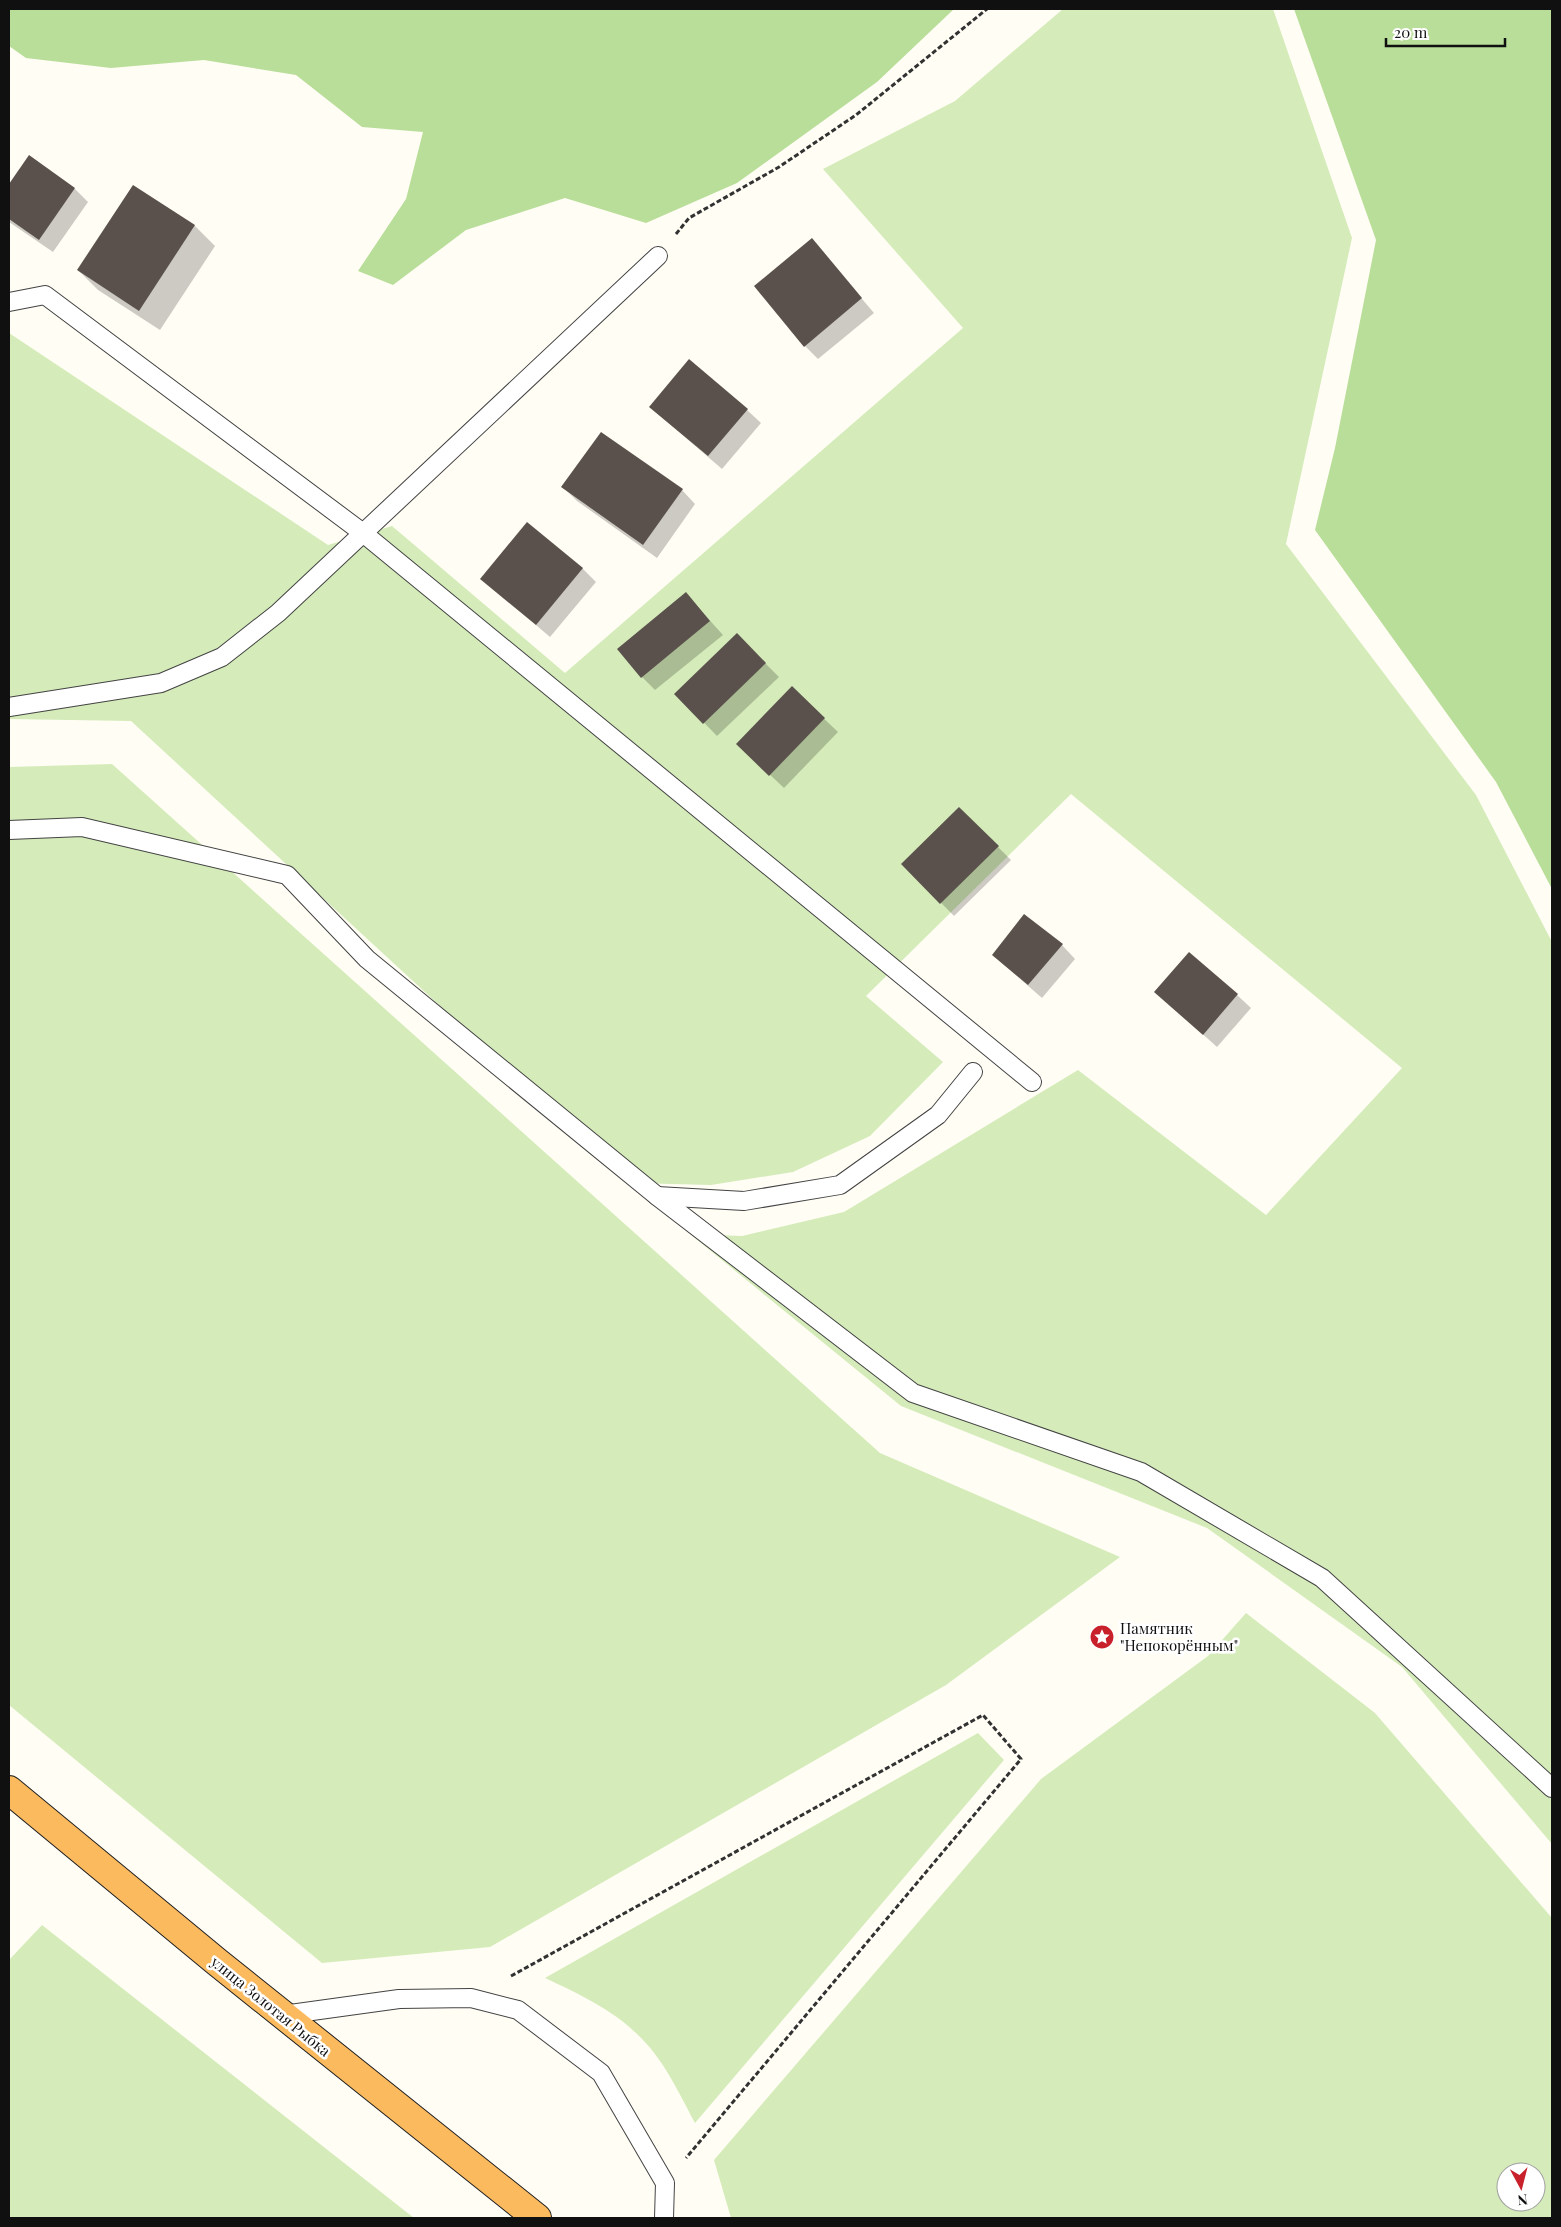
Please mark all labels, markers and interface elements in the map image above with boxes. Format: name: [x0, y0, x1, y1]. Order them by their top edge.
scale bar: [1386, 15, 1505, 47]
text: 20 m: [1394, 22, 1428, 42]
place label: Памятник "Непокорённым": [1120, 1618, 1238, 1655]
place icon: Памятник "Непокорённым": [1089, 1624, 1115, 1650]
street label: улица Золотая Рыбка: [206, 1951, 335, 2061]
north arrow: [1496, 2162, 1546, 2212]
text: N: [1516, 2190, 1529, 2210]

